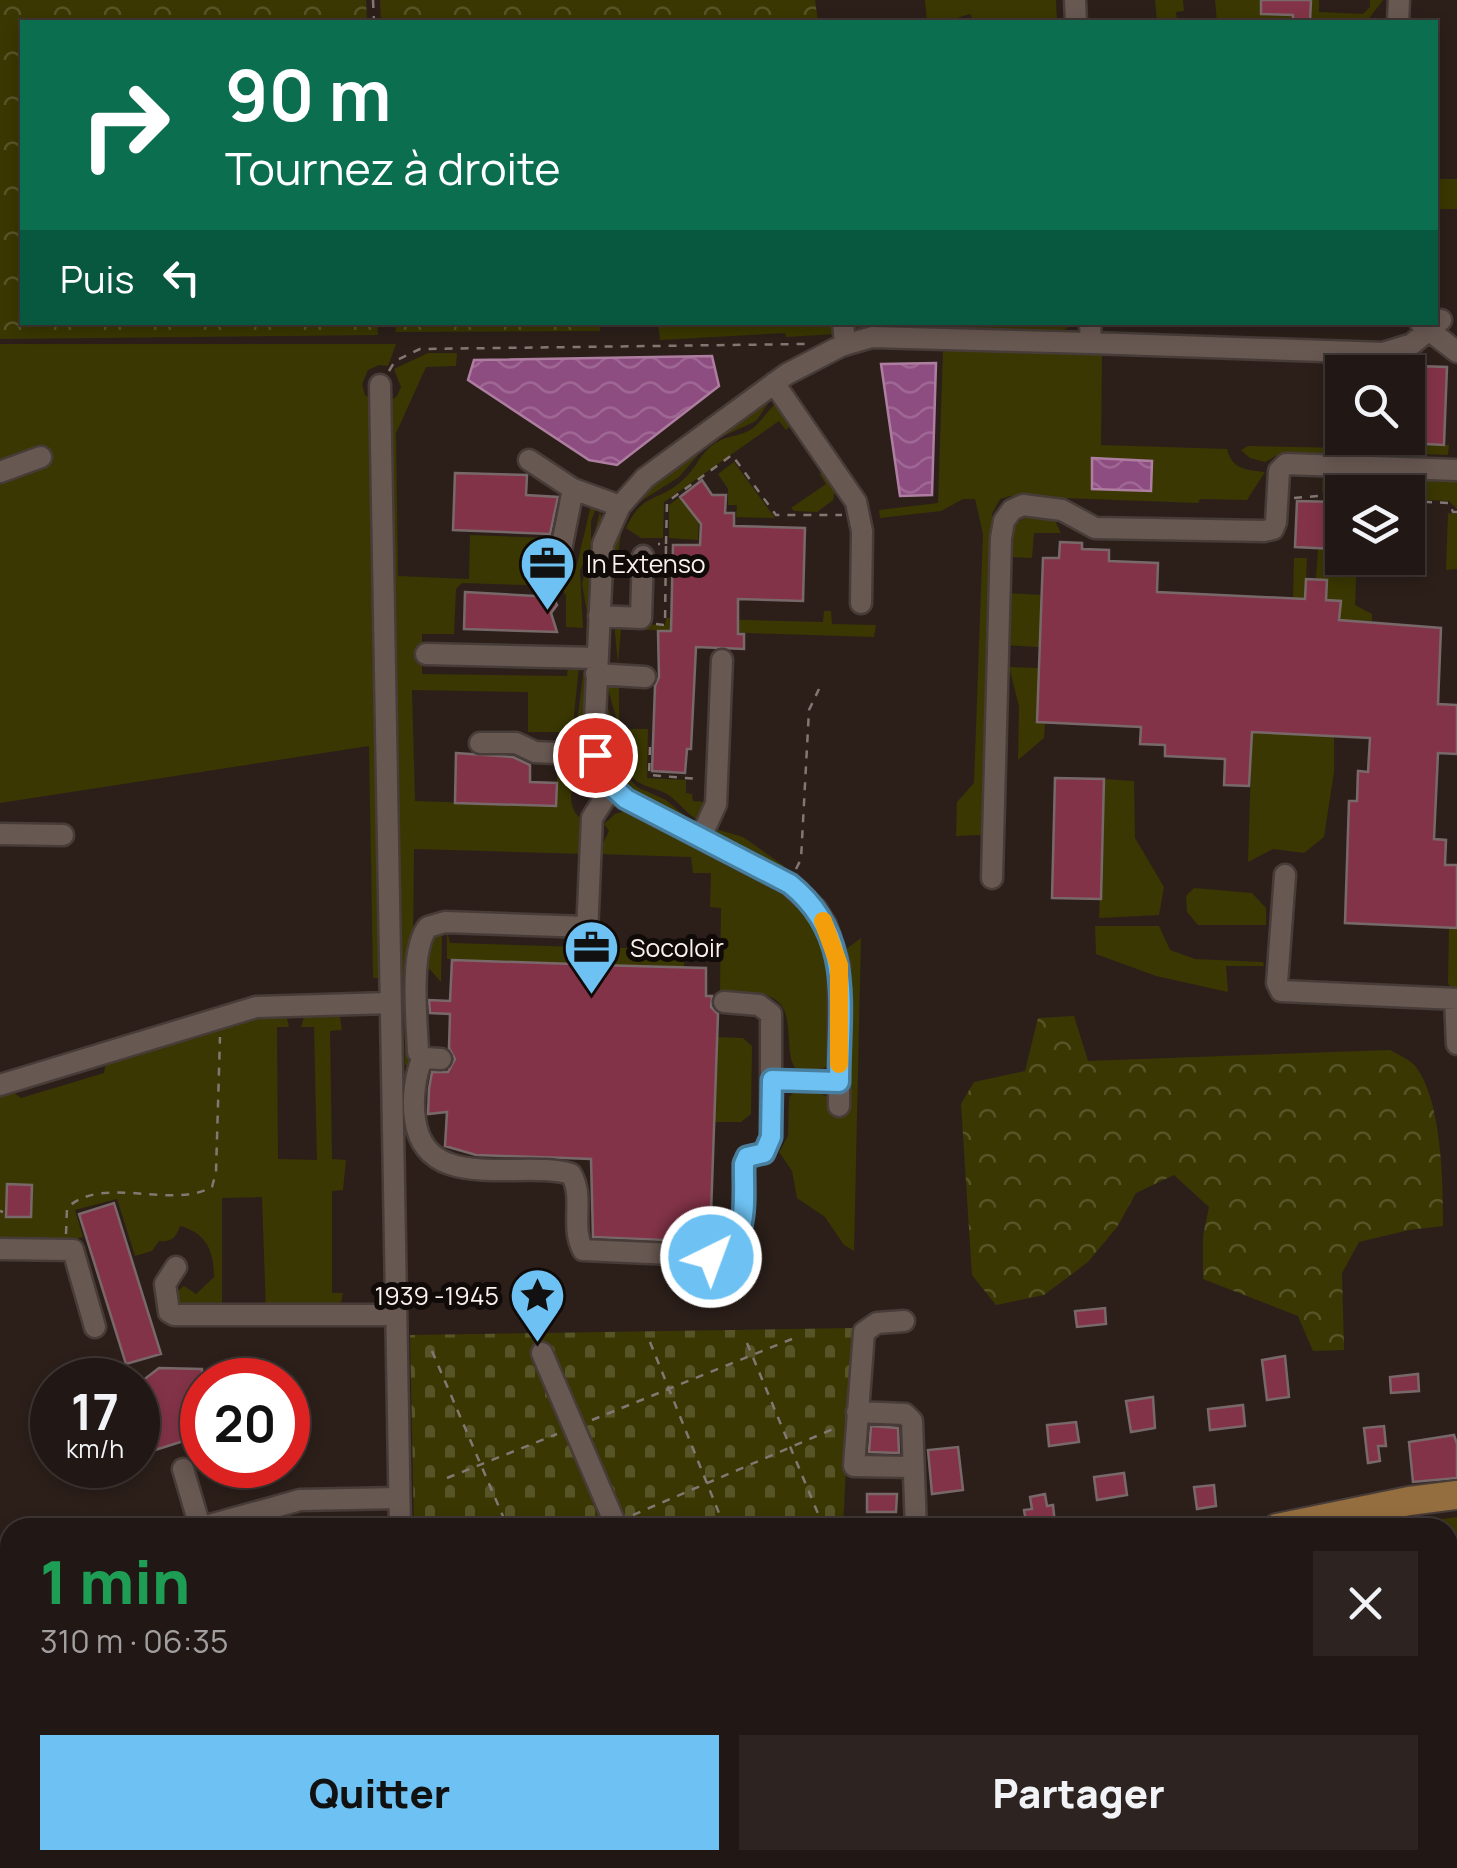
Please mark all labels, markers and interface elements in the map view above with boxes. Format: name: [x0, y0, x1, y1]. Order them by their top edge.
text: 90 m: [225, 46, 392, 142]
icon: right: [60, 60, 190, 190]
text: Tournez à droite: [225, 137, 561, 199]
icon: left: [154, 250, 209, 305]
text: Puis: [60, 252, 134, 304]
map controls: [1325, 355, 1425, 575]
button: search: [1325, 355, 1425, 455]
button: layers: [1325, 475, 1425, 575]
office icon: In Extenso: [517, 533, 577, 612]
place label: In Extenso: [586, 546, 706, 581]
pin: [553, 713, 638, 798]
icon: arrive: [568, 728, 623, 783]
office icon: Socoloir: [561, 917, 621, 996]
place label: Socoloir: [630, 930, 724, 965]
position arrow: [659, 1205, 763, 1309]
place icon: 1939 -1945: [508, 1265, 568, 1344]
place label: 1939 -1945: [374, 1278, 499, 1313]
speed limit sign: 20: [180, 1358, 310, 1488]
text: 17: [71, 1377, 119, 1445]
text: km/h: [66, 1431, 124, 1466]
text: 1 min: [40, 1540, 190, 1622]
button: close: [1313, 1551, 1418, 1656]
text: 310 m · 06:35: [40, 1619, 228, 1663]
button: Quitter: [40, 1735, 719, 1850]
button: Partager: [739, 1735, 1418, 1850]

